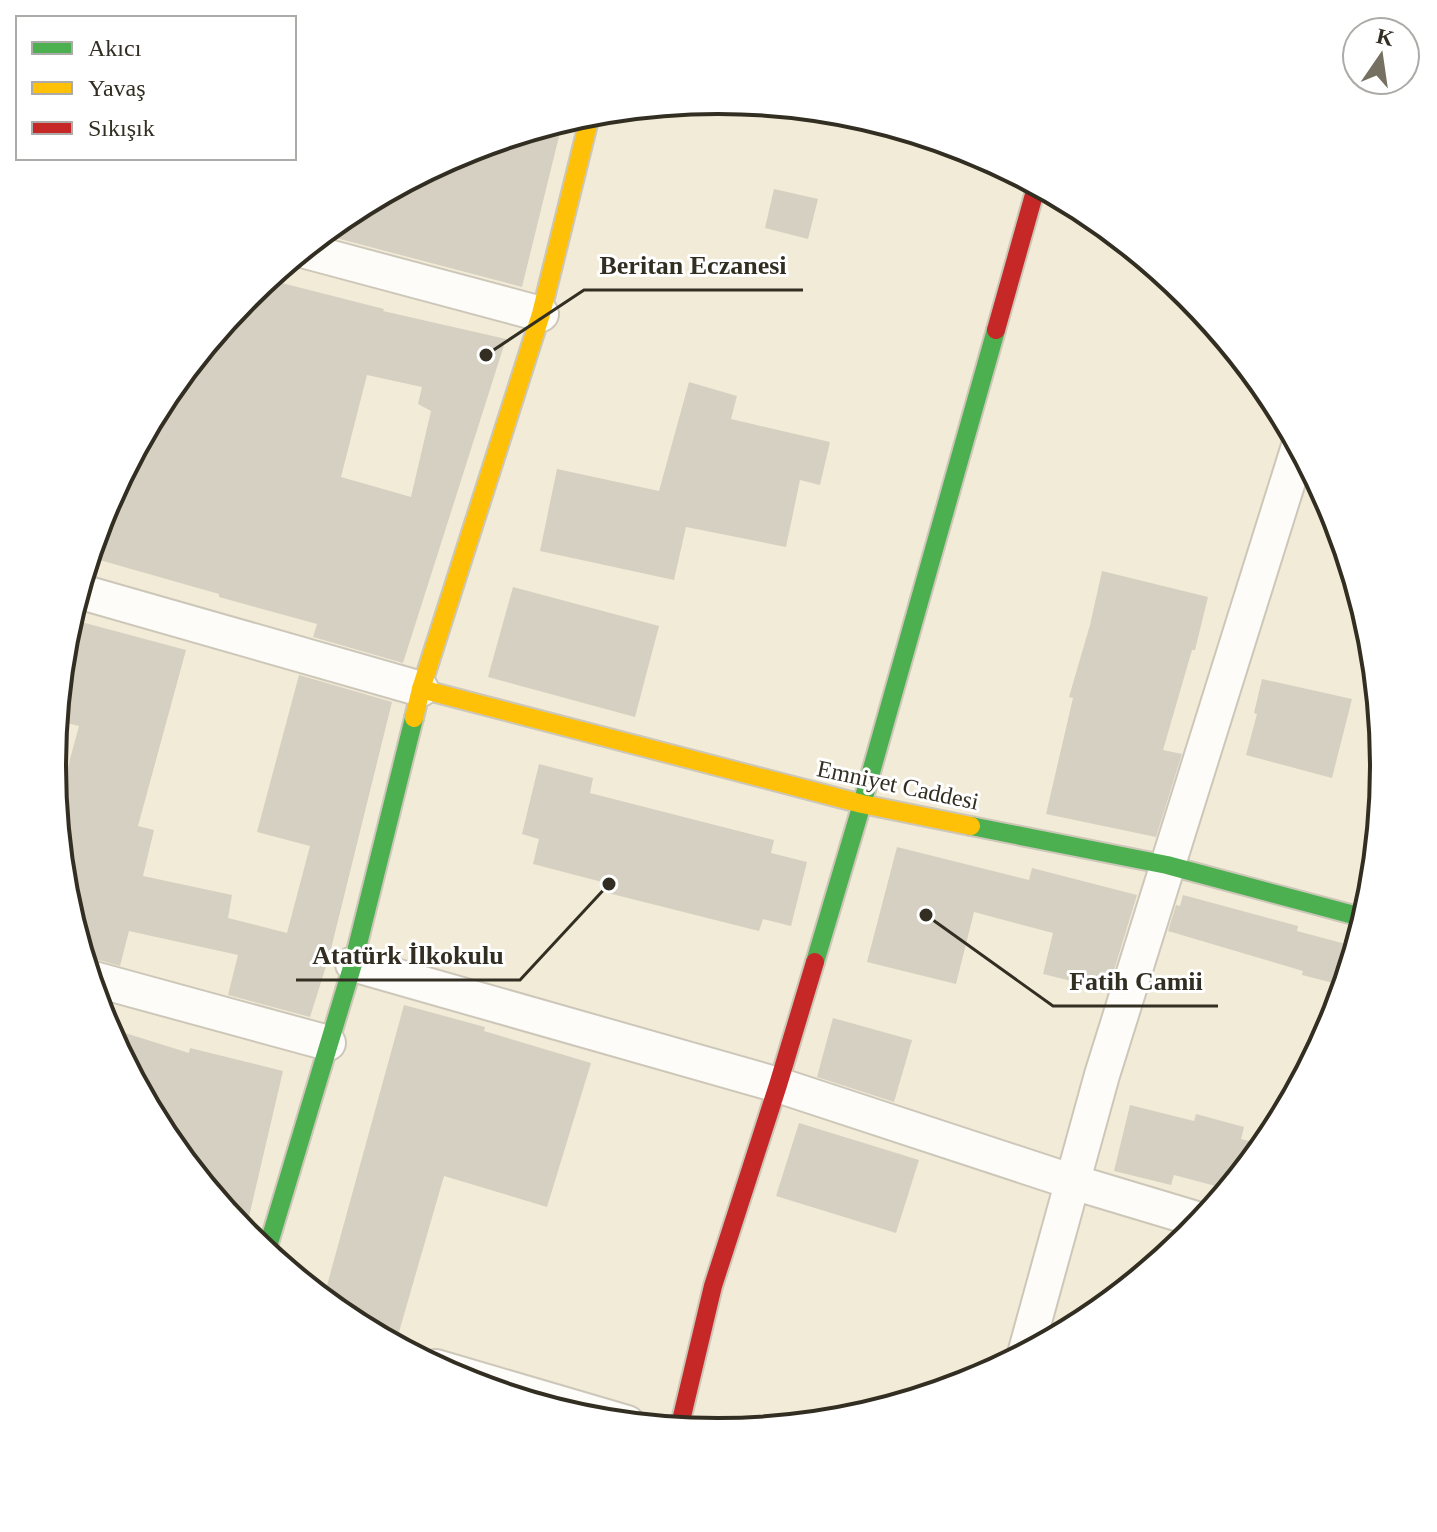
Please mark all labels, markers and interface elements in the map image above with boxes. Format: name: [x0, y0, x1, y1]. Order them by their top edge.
legend: [16, 16, 296, 160]
north arrow: [1341, 16, 1421, 96]
text: K: [1374, 23, 1397, 51]
text: Akıcı: [88, 35, 142, 61]
text: Yavaş: [88, 75, 146, 101]
text: Sıkışık: [88, 115, 155, 141]
callout: Beritan Eczanesi: [584, 240, 803, 290]
text: Beritan Eczanesi: [599, 251, 787, 280]
street label: Emniyet Caddesi: [815, 755, 982, 815]
callout: Atatürk İlkokulu: [296, 930, 520, 980]
text: Atatürk İlkokulu: [312, 941, 504, 970]
callout: Fatih Camii: [1053, 956, 1218, 1006]
text: Fatih Camii: [1069, 967, 1203, 996]

